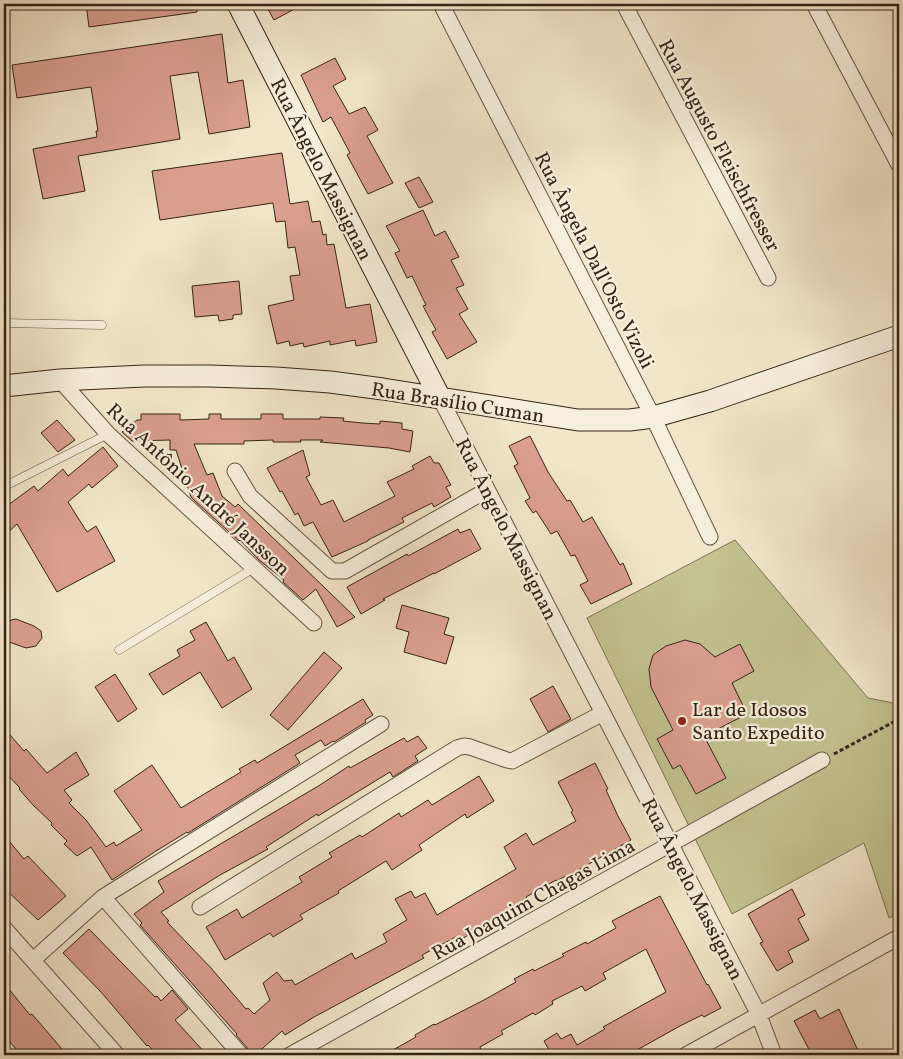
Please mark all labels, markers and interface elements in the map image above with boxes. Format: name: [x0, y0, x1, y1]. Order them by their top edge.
street label: Rua Augusto Fleischfresser: [650, 35, 786, 257]
street label: Rua Ângelo Massignan: [262, 74, 378, 266]
street label: Rua Ângela Dall'Osto Vizoli: [526, 148, 660, 374]
street label: Rua Brasílio Cuman: [369, 376, 546, 431]
street label: Rua Antônio André Jansson: [99, 398, 296, 583]
street label: Rua Ângelo Massignan: [447, 434, 563, 626]
place label: Lar de Idosos Santo Expedito: [692, 697, 825, 748]
marker: Lar de Idosos Santo Expedito: [676, 715, 688, 727]
street label: Rua Ângelo Massignan: [633, 794, 749, 986]
street label: Rua Joaquim Chagas Lima: [427, 833, 641, 968]

